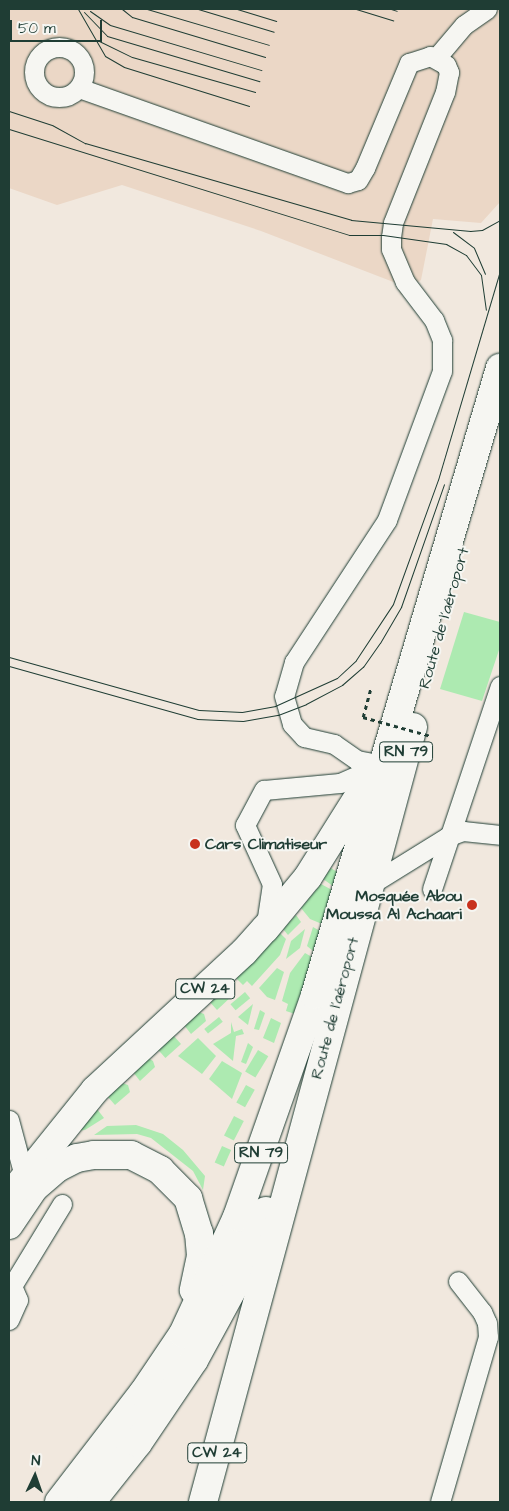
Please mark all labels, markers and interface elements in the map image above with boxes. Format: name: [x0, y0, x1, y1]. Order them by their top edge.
scale bar: [12, 10, 105, 42]
text: 50 m: [18, 18, 56, 39]
street label: Route de l'aéroport: [415, 545, 473, 691]
road number: RN 79: [378, 740, 434, 764]
place label: Cars Climatiseur: [205, 834, 327, 854]
marker: Cars Climatiseur: [189, 838, 201, 850]
place label: Mosquée Abou Moussa Al Achaari: [326, 886, 462, 924]
marker: Mosquée Abou Moussa Al Achaari: [466, 899, 478, 911]
street label: Route de l'aéroport: [307, 935, 363, 1081]
road number: CW 24: [175, 976, 235, 1002]
road number: RN 79: [234, 1140, 288, 1166]
road number: CW 24: [187, 1440, 247, 1466]
north arrow: [10, 1451, 60, 1501]
text: N: [31, 1451, 41, 1471]

